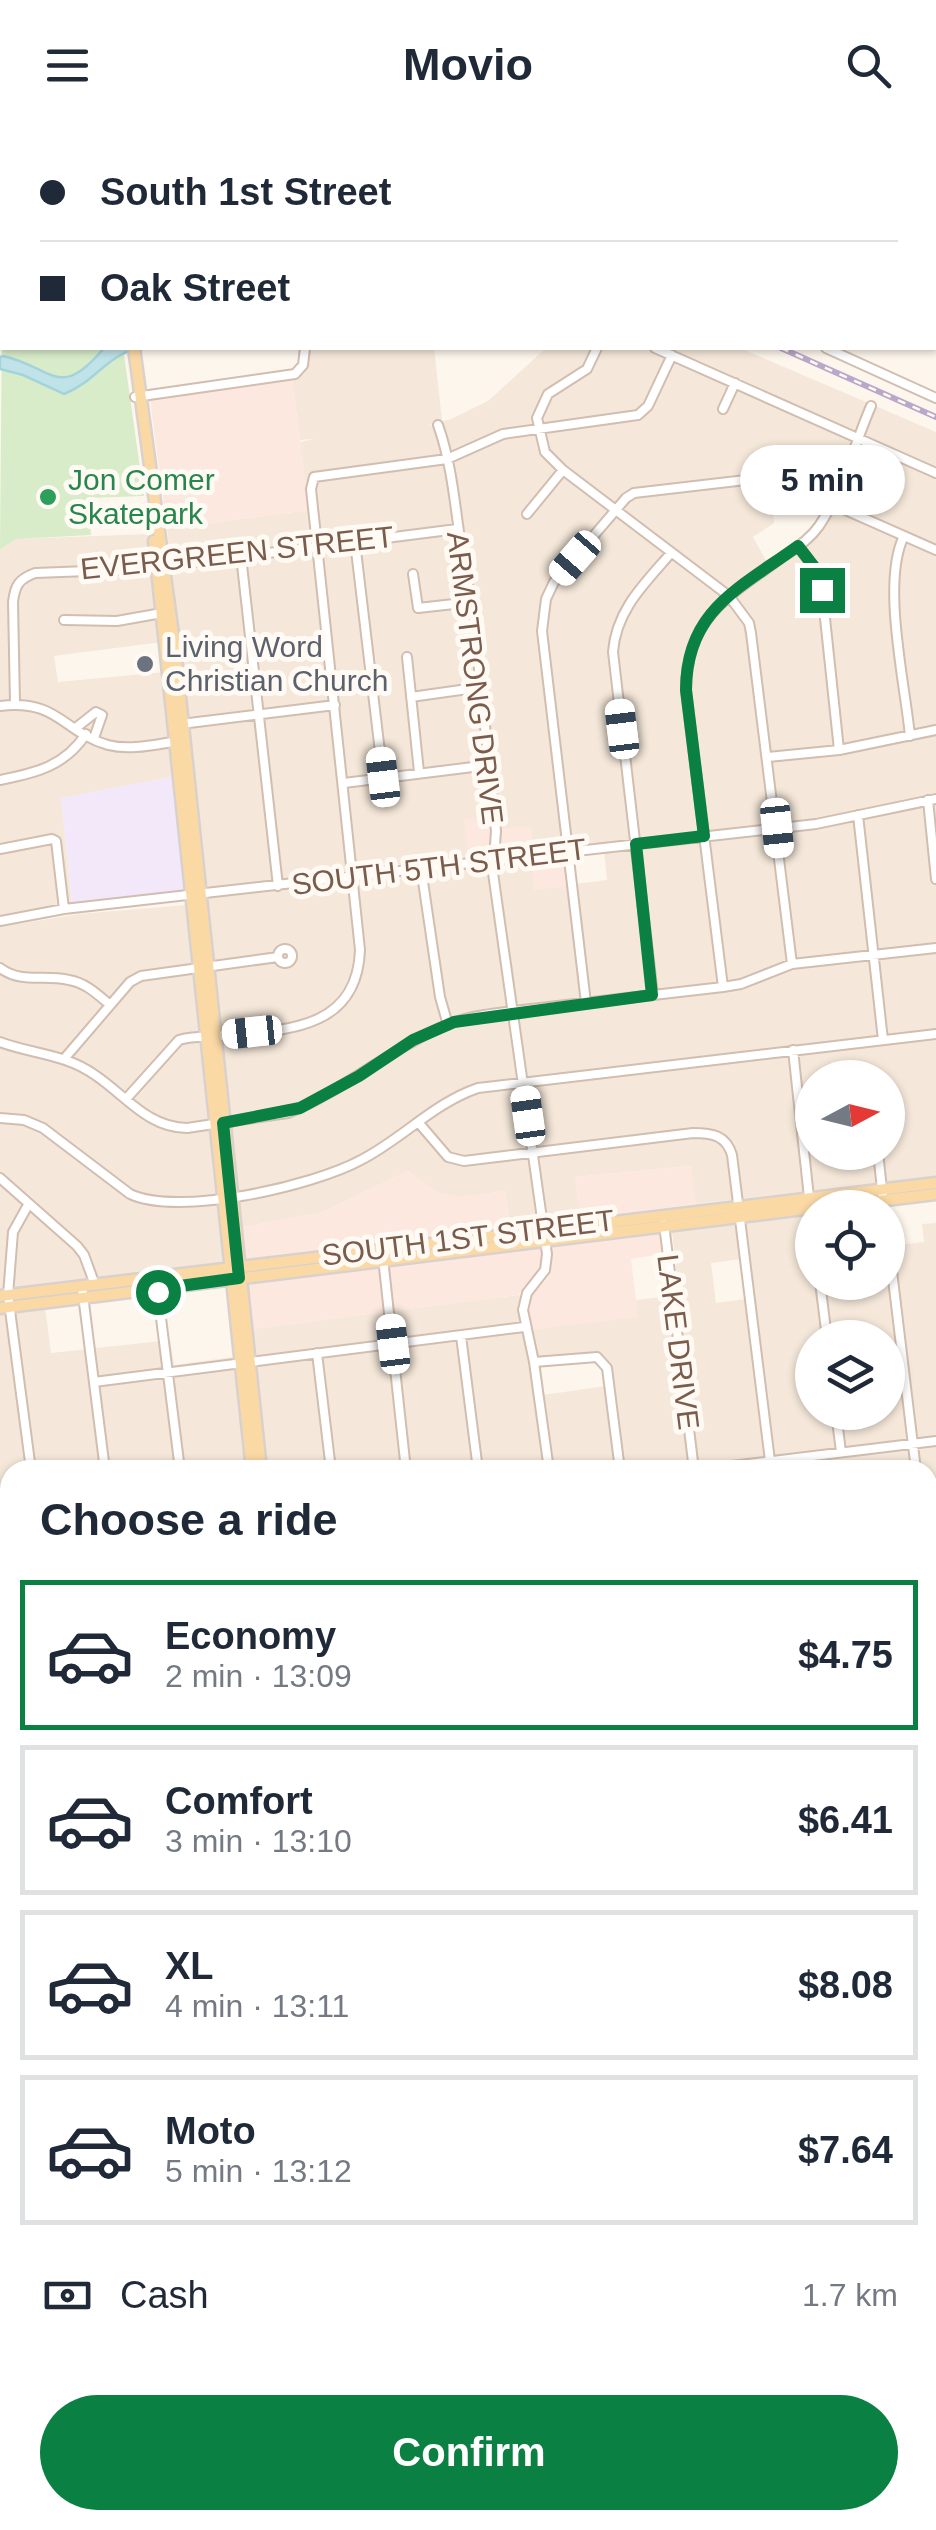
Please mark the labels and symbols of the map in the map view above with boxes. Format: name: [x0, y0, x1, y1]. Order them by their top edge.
callout: 5 min: [740, 445, 904, 515]
place label: Jon Comer Skatepark: [68, 463, 215, 530]
marker: Jon Comer Skatepark: [37, 486, 59, 508]
street label: EVERGREEN STREET: [79, 520, 395, 585]
car: [544, 526, 606, 590]
street label: ARMSTRONG DRIVE: [441, 530, 510, 826]
route end: [800, 568, 845, 613]
place label: Living Word Christian Church: [165, 630, 388, 697]
marker: Living Word Christian Church: [134, 653, 156, 675]
car: [603, 697, 641, 761]
car: [364, 745, 402, 809]
car: [759, 797, 795, 859]
street label: SOUTH 5TH STREET: [290, 832, 588, 901]
car: [221, 1014, 283, 1050]
north arrow: [795, 1060, 905, 1170]
car: [509, 1084, 547, 1148]
street label: SOUTH 1ST STREET: [320, 1203, 616, 1272]
street label: LAKE DRIVE: [651, 1252, 706, 1432]
route start: [136, 1270, 181, 1315]
car: [374, 1312, 412, 1376]

